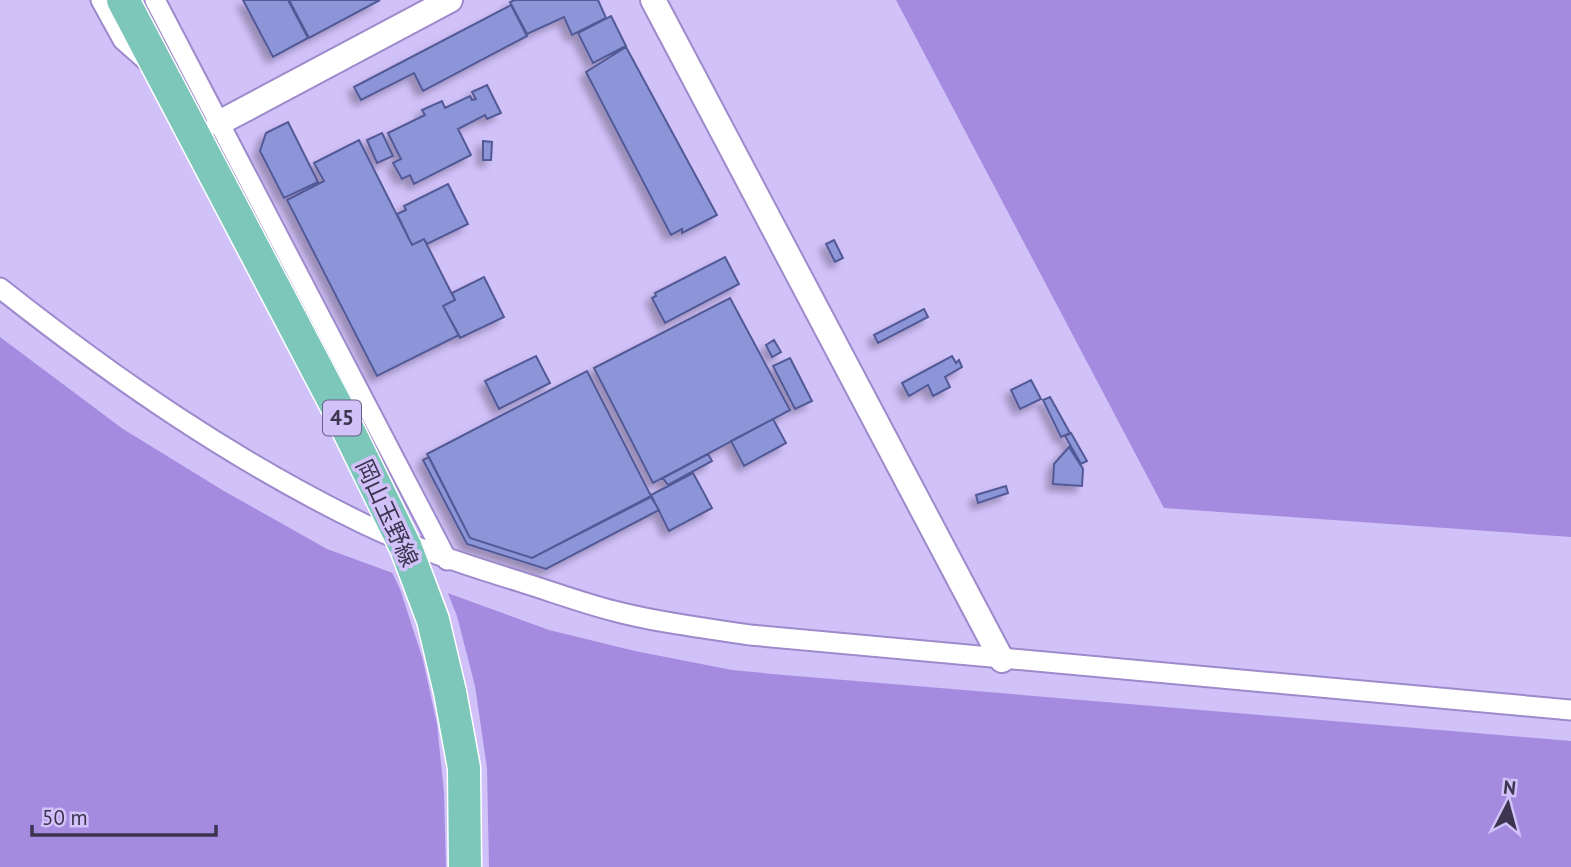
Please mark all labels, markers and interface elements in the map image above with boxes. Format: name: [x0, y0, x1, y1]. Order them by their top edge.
road number: 45: [323, 400, 361, 436]
street label: 岡山玉野線: [350, 455, 425, 571]
north arrow: [1473, 769, 1543, 839]
text: N: [1502, 775, 1517, 800]
scale bar: [32, 794, 215, 838]
text: 50 m: [42, 804, 88, 831]

